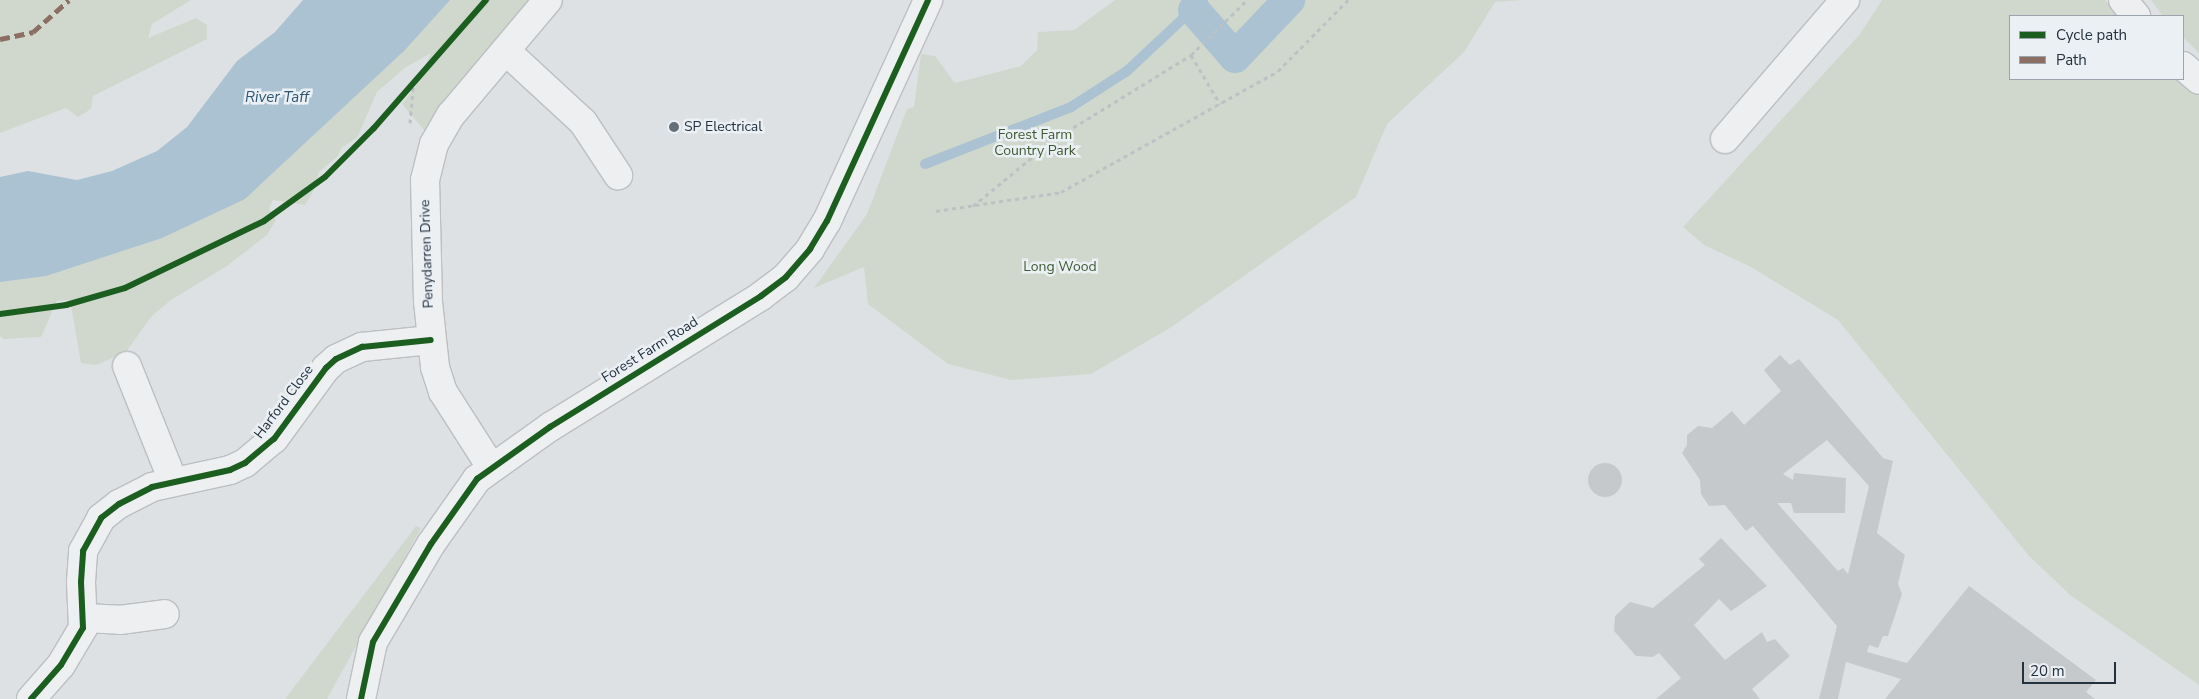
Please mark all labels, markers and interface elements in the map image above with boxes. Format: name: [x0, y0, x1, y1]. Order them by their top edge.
legend: [2009, 15, 2184, 80]
text: Cycle path: [2056, 25, 2127, 45]
text: Path: [2056, 50, 2087, 70]
water label: River Taff: [245, 89, 309, 107]
place label: SP Electrical: [684, 119, 762, 135]
marker: SP Electrical: [668, 121, 680, 133]
park label: Forest Farm Country Park: [994, 127, 1076, 160]
street label: Penydarren Drive: [417, 199, 437, 309]
park label: Long Wood: [1023, 259, 1097, 275]
street label: Forest Farm Road: [599, 314, 701, 386]
street label: Harford Close: [251, 362, 317, 442]
scale bar: [2024, 652, 2118, 684]
text: 20 m: [2030, 661, 2065, 681]

